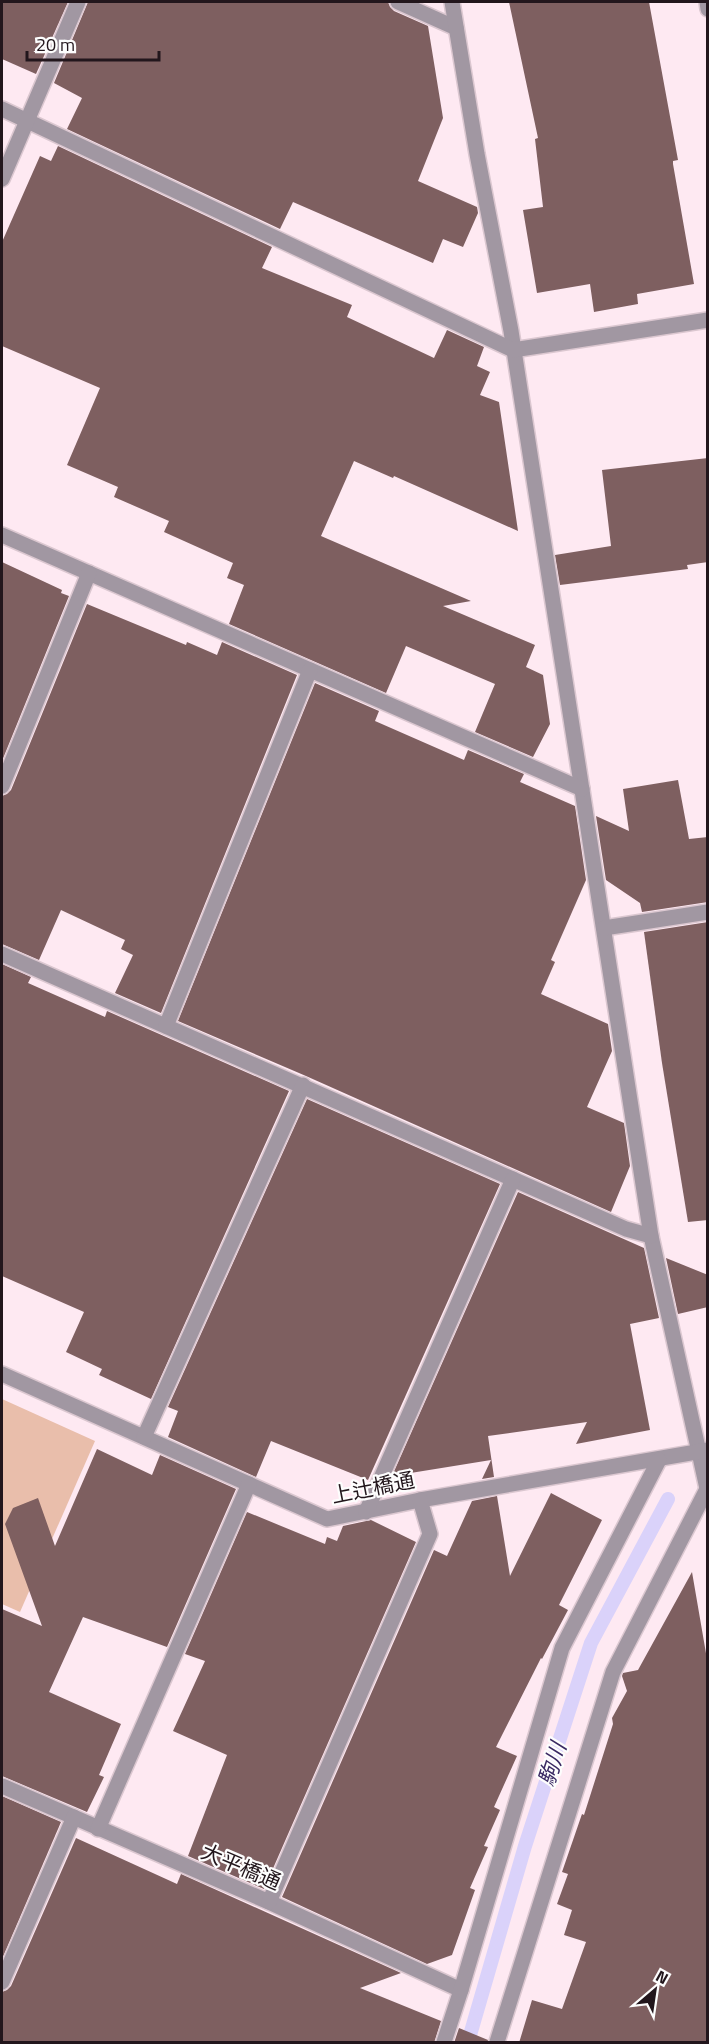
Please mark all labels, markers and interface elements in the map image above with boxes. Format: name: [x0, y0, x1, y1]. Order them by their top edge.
scale bar: [27, 24, 159, 62]
text: 20 m: [36, 31, 75, 58]
street label: 上辻橋通: [329, 1463, 417, 1511]
water label: 駒川: [529, 1736, 576, 1790]
street label: 大平橋通: [196, 1835, 286, 1897]
north arrow: [625, 1960, 685, 2020]
text: N: [652, 1964, 673, 1990]

